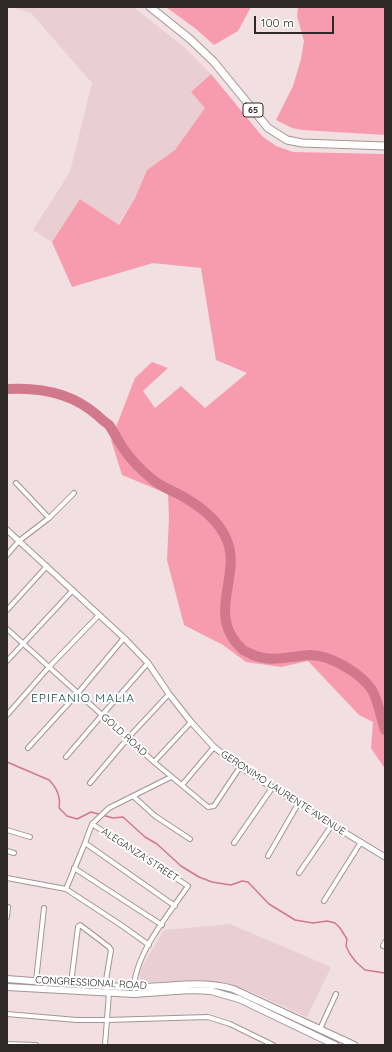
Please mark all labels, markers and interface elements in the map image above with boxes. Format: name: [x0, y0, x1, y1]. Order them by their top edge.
scale bar: [256, 8, 336, 34]
text: 100 m: [261, 15, 294, 30]
road number: 65: [243, 103, 263, 117]
district label: EPIFANIO MALIA: [31, 691, 135, 705]
street label: GOLD ROAD: [99, 711, 149, 759]
street label: GERONIMO LAURENTE AVENUE: [218, 748, 348, 838]
street label: ALEGANZA STREET: [99, 826, 181, 884]
street label: CONGRESSIONAL ROAD: [35, 974, 147, 992]

